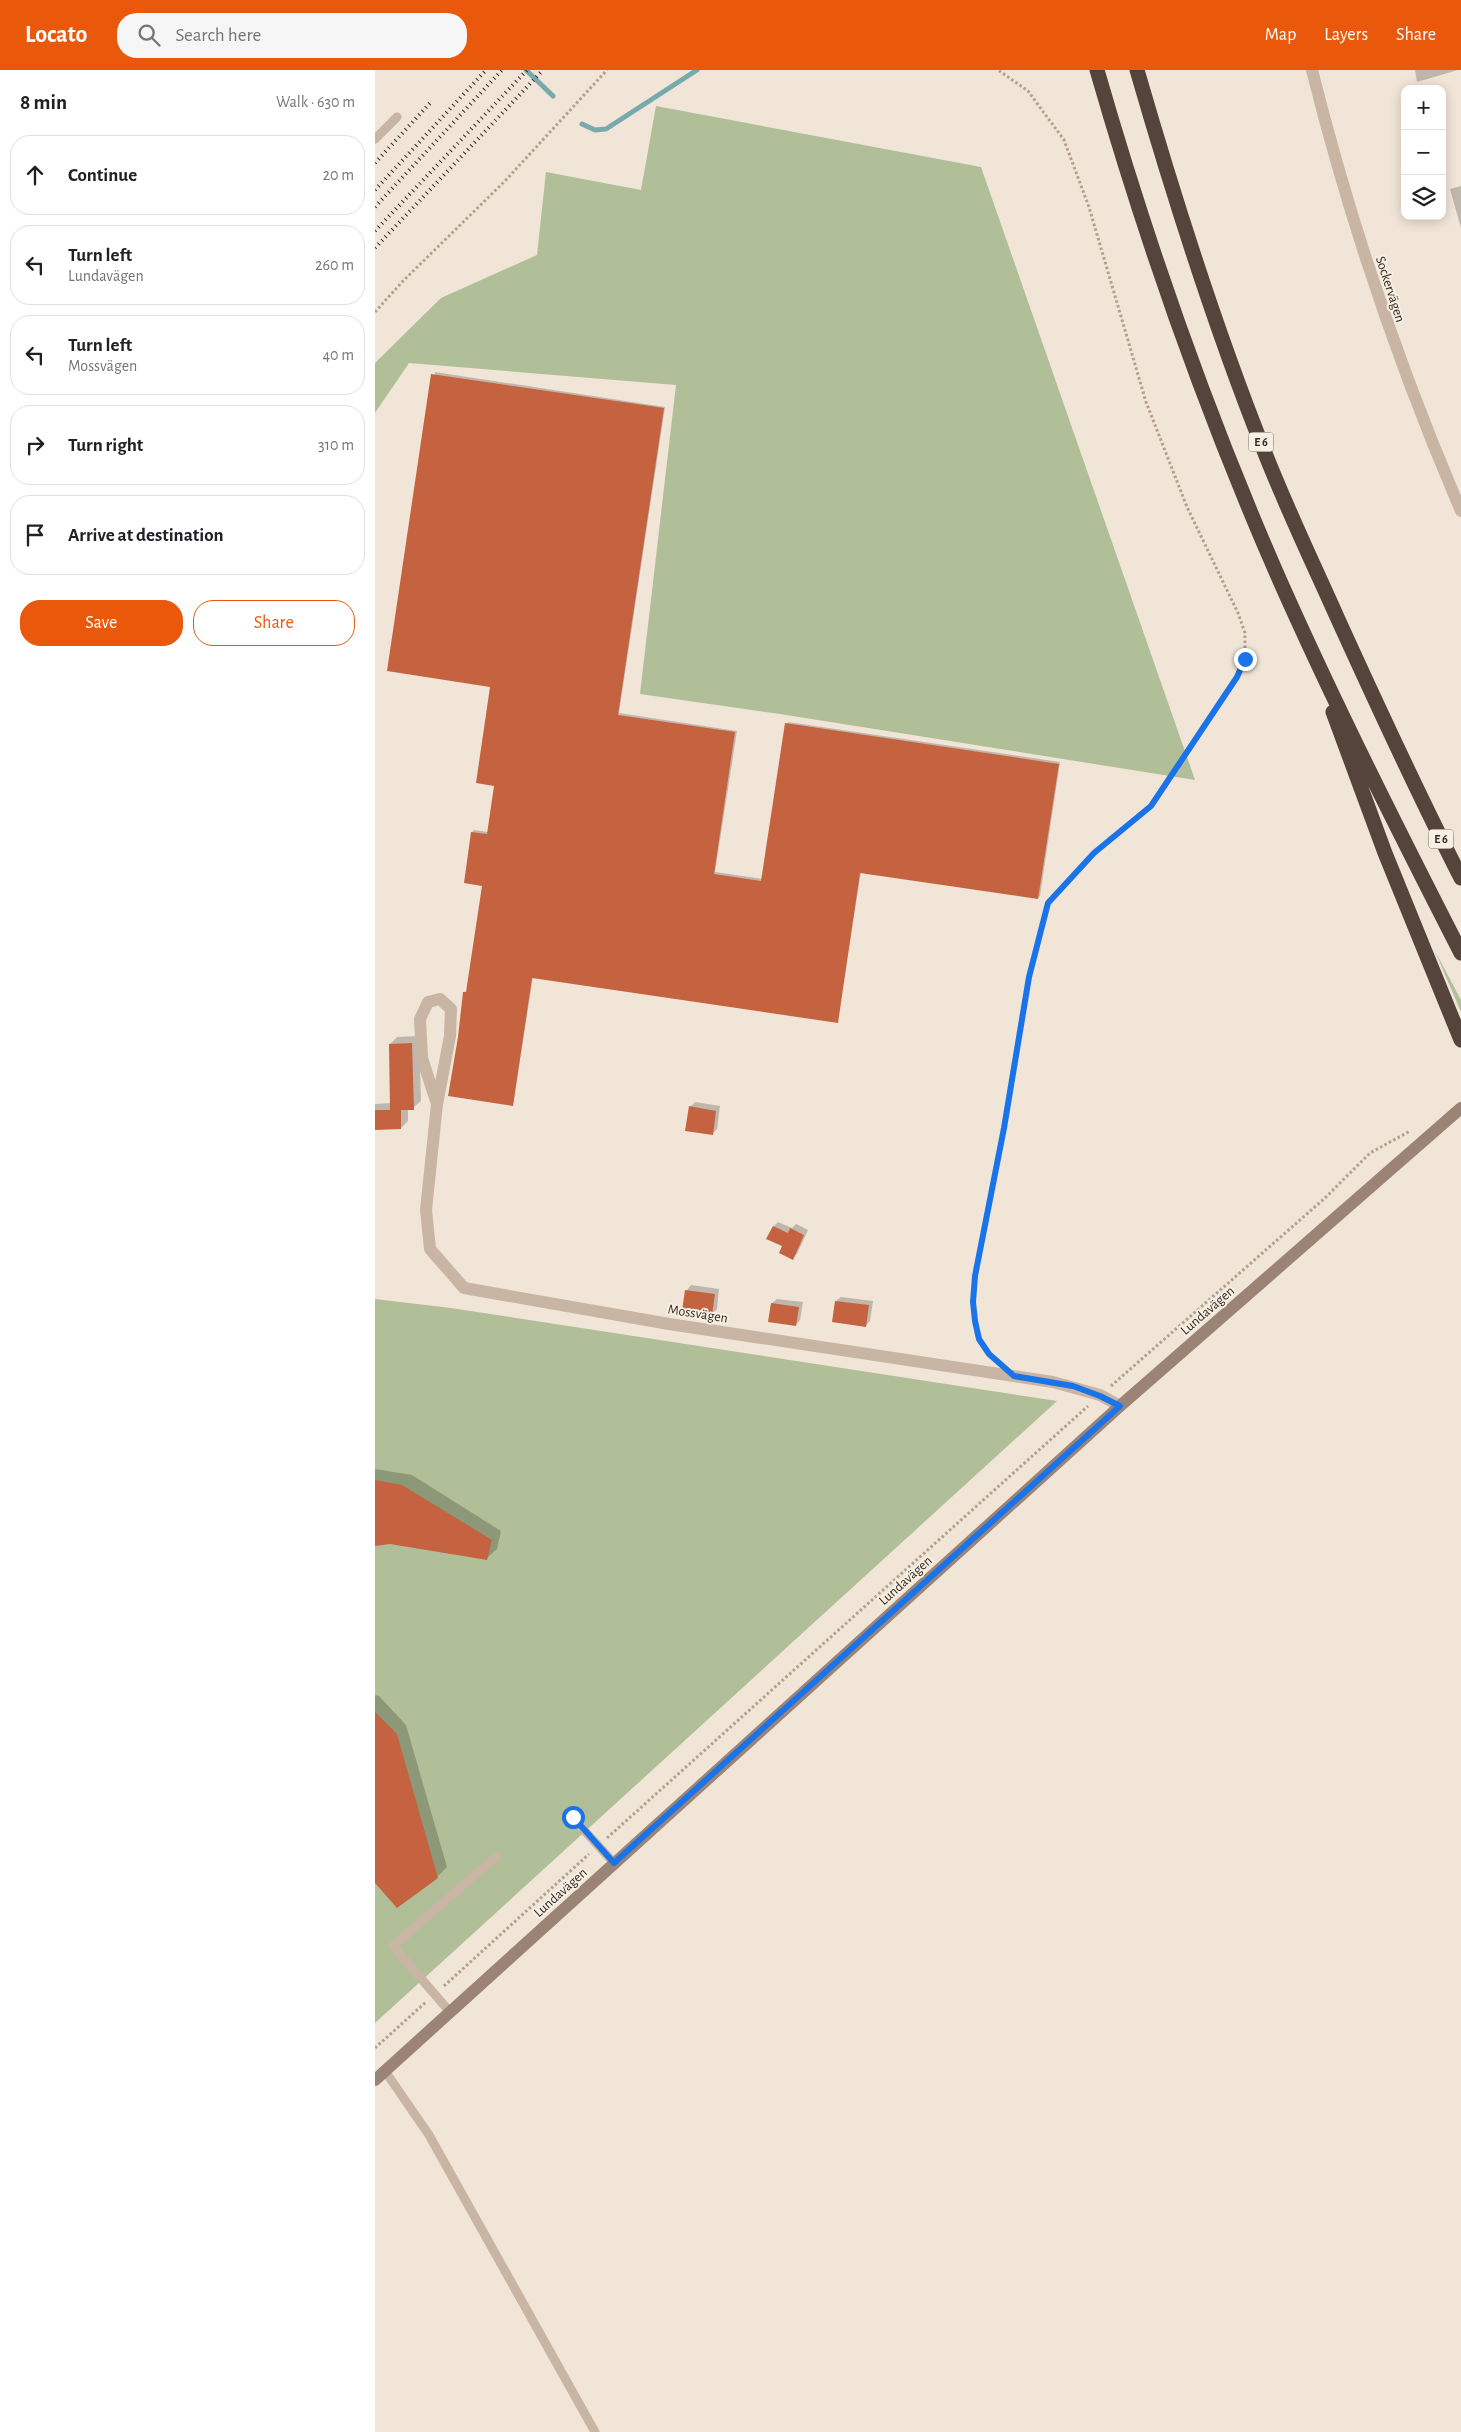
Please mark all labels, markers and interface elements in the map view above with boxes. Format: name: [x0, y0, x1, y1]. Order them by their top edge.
search box: [117, 13, 467, 58]
icon: search: [135, 21, 163, 49]
text: Locato: [25, 23, 87, 47]
text: Search here: [175, 26, 261, 45]
text: Map: [1265, 26, 1296, 44]
text: Layers: [1324, 26, 1368, 44]
text: Share: [1396, 26, 1436, 44]
map controls: [1401, 85, 1446, 220]
button: +: [1401, 85, 1446, 130]
text: 8 min: [20, 92, 67, 113]
text: Walk · 630 m: [276, 94, 355, 110]
button: −: [1401, 130, 1446, 175]
icon: ahead: [21, 161, 49, 189]
text: Continue: [68, 166, 137, 185]
text: 20 m: [323, 167, 354, 183]
button: layers: [1401, 175, 1446, 220]
text: Turn left: [68, 246, 132, 265]
icon: left: [21, 251, 49, 279]
street label: Sockervägen: [1373, 255, 1407, 324]
text: 260 m: [315, 257, 354, 273]
text: Lundavägen: [68, 268, 144, 284]
text: Turn left: [68, 336, 132, 355]
icon: left: [21, 341, 49, 369]
text: 40 m: [322, 347, 354, 363]
text: Mossvägen: [68, 358, 137, 374]
icon: right: [21, 431, 49, 459]
road number: E 6: [1249, 432, 1273, 452]
text: Turn right: [68, 436, 143, 455]
text: 310 m: [318, 437, 354, 453]
icon: arrive: [21, 521, 49, 549]
text: Arrive at destination: [68, 526, 224, 545]
button: Save: [20, 600, 183, 646]
button: Share: [193, 600, 355, 646]
route end: [1234, 648, 1257, 671]
road number: E 6: [1429, 830, 1453, 849]
street label: Lundavägen: [1178, 1284, 1237, 1338]
street label: Mossvägen: [667, 1302, 729, 1326]
street label: Lundavägen: [876, 1553, 935, 1608]
route start: [562, 1806, 585, 1829]
street label: Lundavägen: [531, 1865, 590, 1920]

